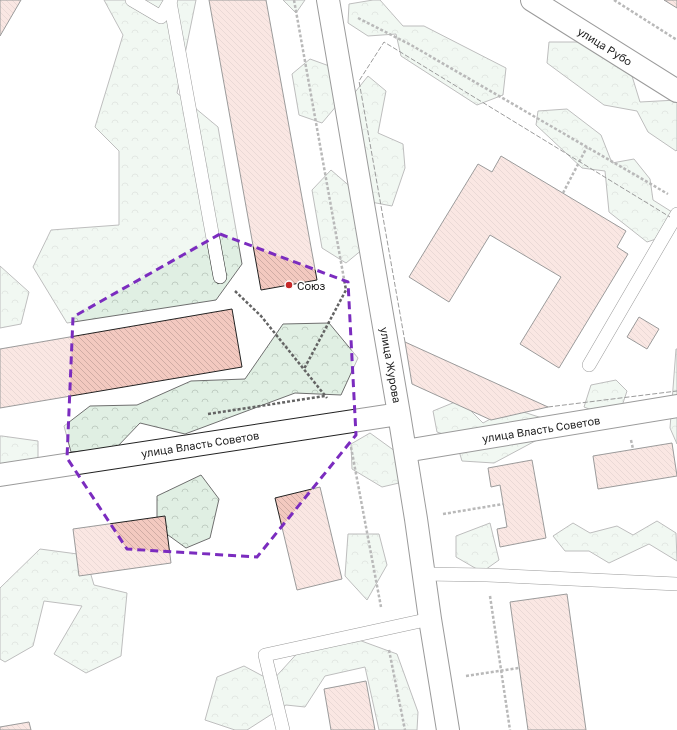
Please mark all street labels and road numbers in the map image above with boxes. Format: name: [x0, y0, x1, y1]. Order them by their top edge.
street label: улица Рубо: [575, 24, 635, 68]
street label: улица Журова: [378, 326, 404, 404]
street label: улица Власть Советов: [481, 413, 601, 445]
street label: улица Власть Советов: [140, 428, 260, 460]

